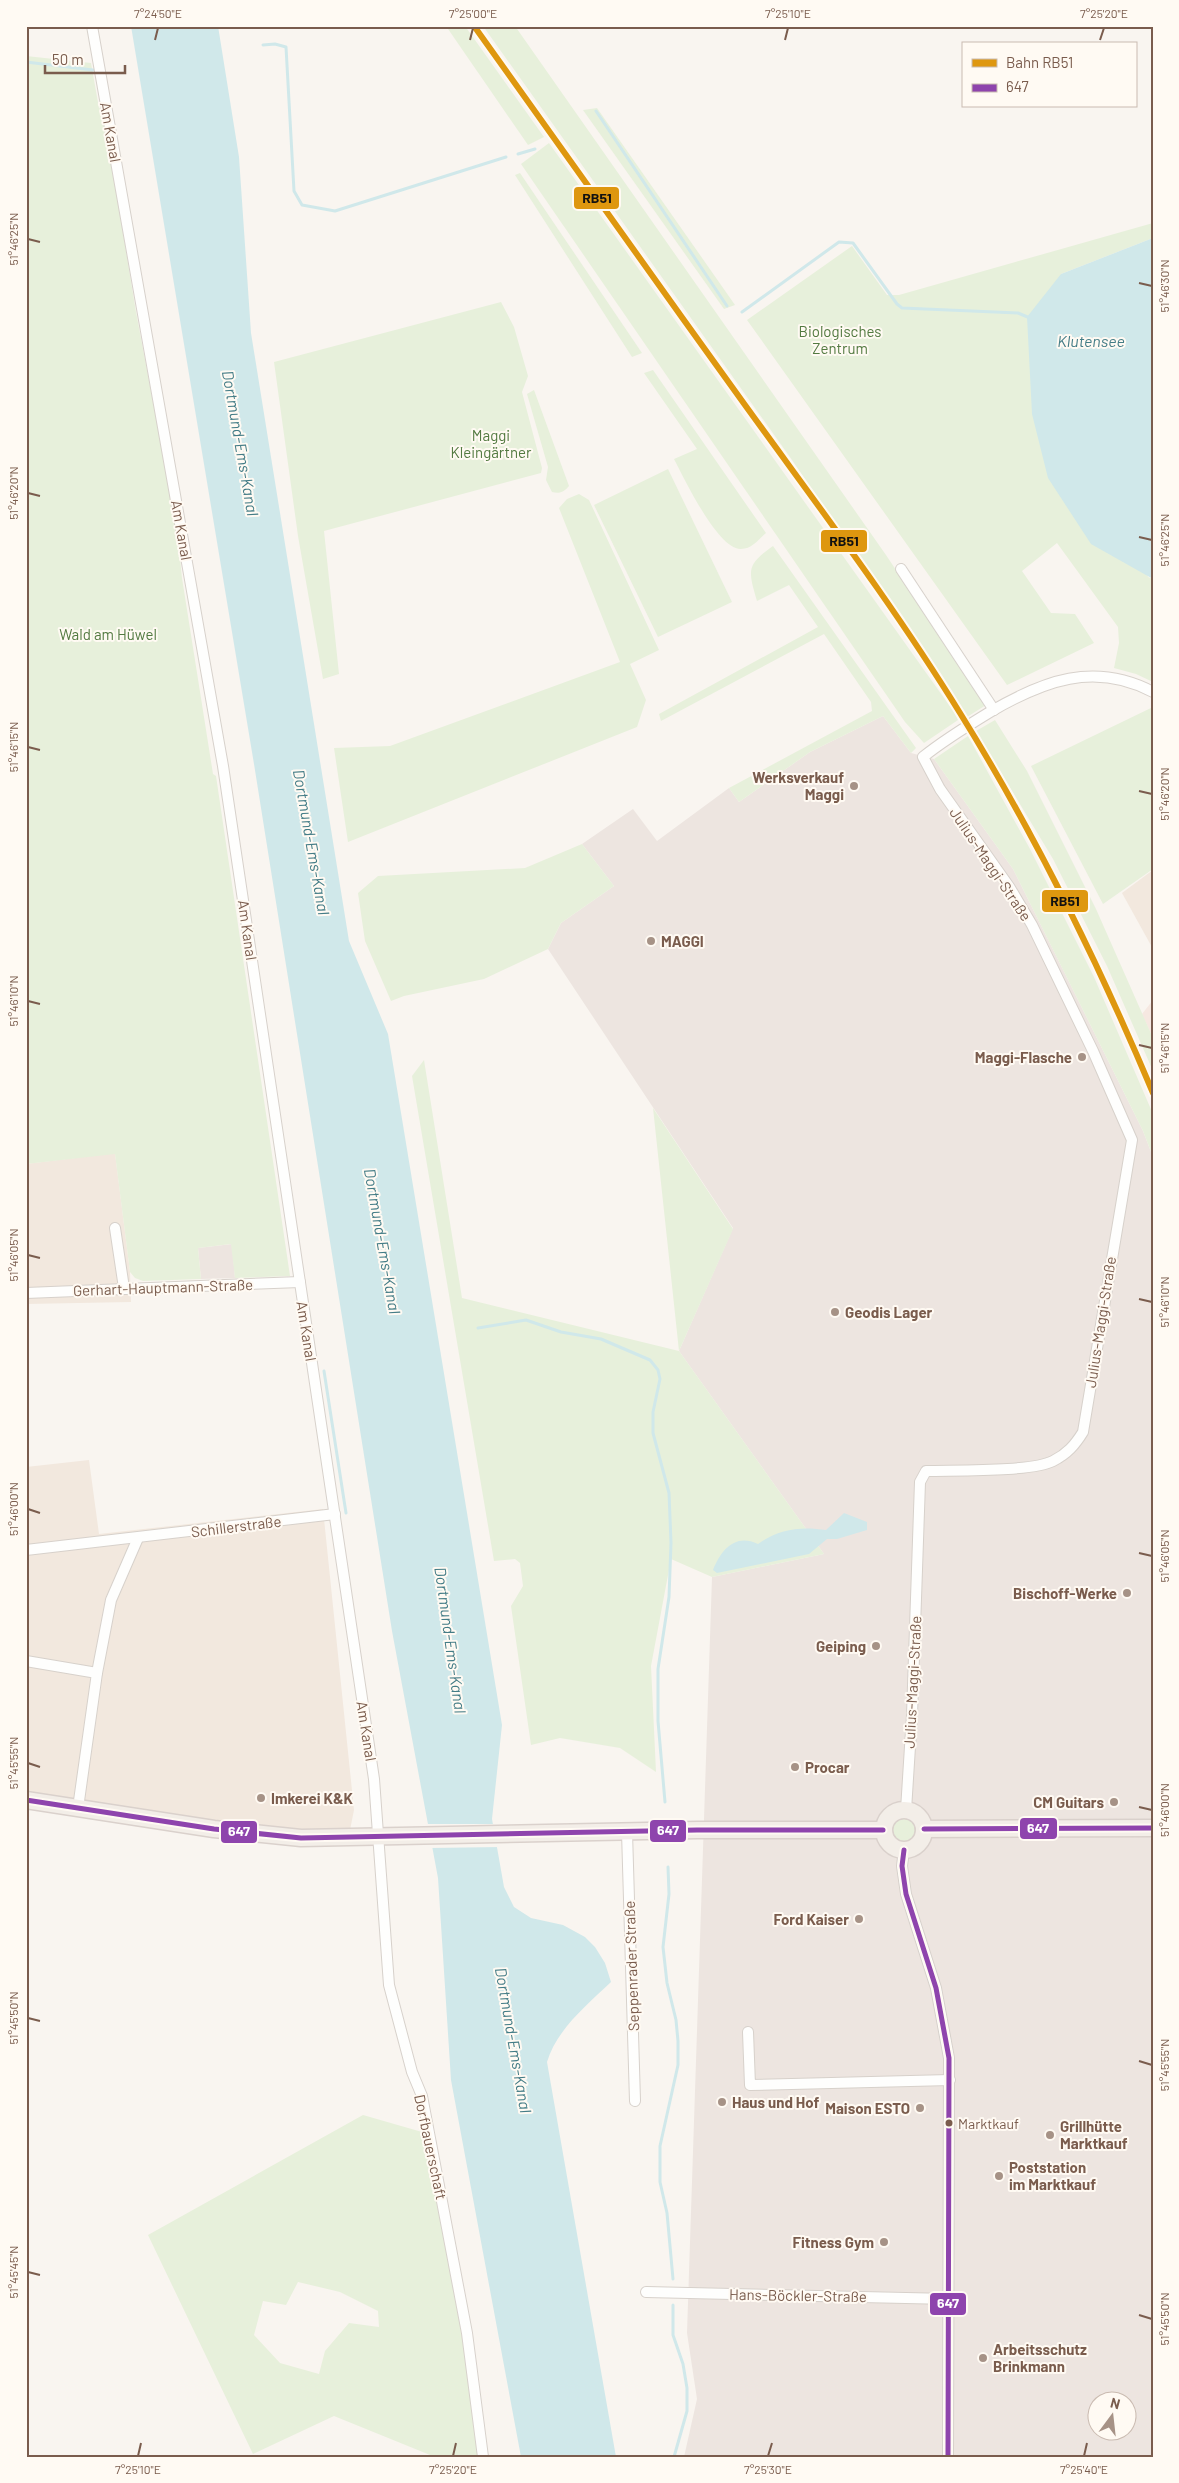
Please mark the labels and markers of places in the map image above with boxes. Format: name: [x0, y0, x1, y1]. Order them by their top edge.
place label: Werksverkauf Maggi: [752, 768, 844, 803]
marker: Werksverkauf Maggi: [848, 780, 860, 792]
place label: MAGGI: [661, 932, 704, 950]
marker: MAGGI: [645, 935, 657, 947]
place label: Maggi-Flasche: [975, 1048, 1072, 1066]
marker: Maggi-Flasche: [1076, 1051, 1088, 1063]
place label: Geodis Lager: [845, 1303, 933, 1321]
marker: Geodis Lager: [829, 1306, 841, 1318]
place label: Bischoff-Werke: [1013, 1584, 1117, 1602]
marker: Bischoff-Werke: [1121, 1587, 1133, 1599]
place label: Geiping: [816, 1637, 866, 1655]
marker: Geiping: [870, 1640, 882, 1652]
place label: Procar: [805, 1758, 850, 1776]
marker: Procar: [789, 1761, 801, 1773]
place label: Imkerei K&K: [271, 1789, 353, 1807]
marker: Imkerei K&K: [255, 1792, 267, 1804]
place label: CM Guitars: [1033, 1793, 1104, 1811]
marker: CM Guitars: [1108, 1796, 1120, 1808]
place label: Ford Kaiser: [773, 1910, 849, 1928]
marker: Ford Kaiser: [853, 1913, 865, 1925]
place label: Haus und Hof: [732, 2093, 819, 2111]
marker: Haus und Hof: [716, 2096, 728, 2108]
place label: Maison ESTO: [825, 2099, 910, 2117]
marker: Maison ESTO: [914, 2102, 926, 2114]
place label: Marktkauf: [958, 2115, 1019, 2132]
place label: Grillhütte Marktkauf: [1060, 2117, 1128, 2152]
marker: Marktkauf: [944, 2118, 954, 2128]
marker: Grillhütte Marktkauf: [1044, 2129, 1056, 2141]
place label: Poststation im Marktkauf: [1009, 2158, 1096, 2193]
marker: Poststation im Marktkauf: [993, 2170, 1005, 2182]
place label: Fitness Gym: [793, 2233, 874, 2251]
marker: Fitness Gym: [878, 2236, 890, 2248]
place label: Arbeitsschutz Brinkmann: [993, 2340, 1087, 2375]
marker: Arbeitsschutz Brinkmann: [977, 2352, 989, 2364]

